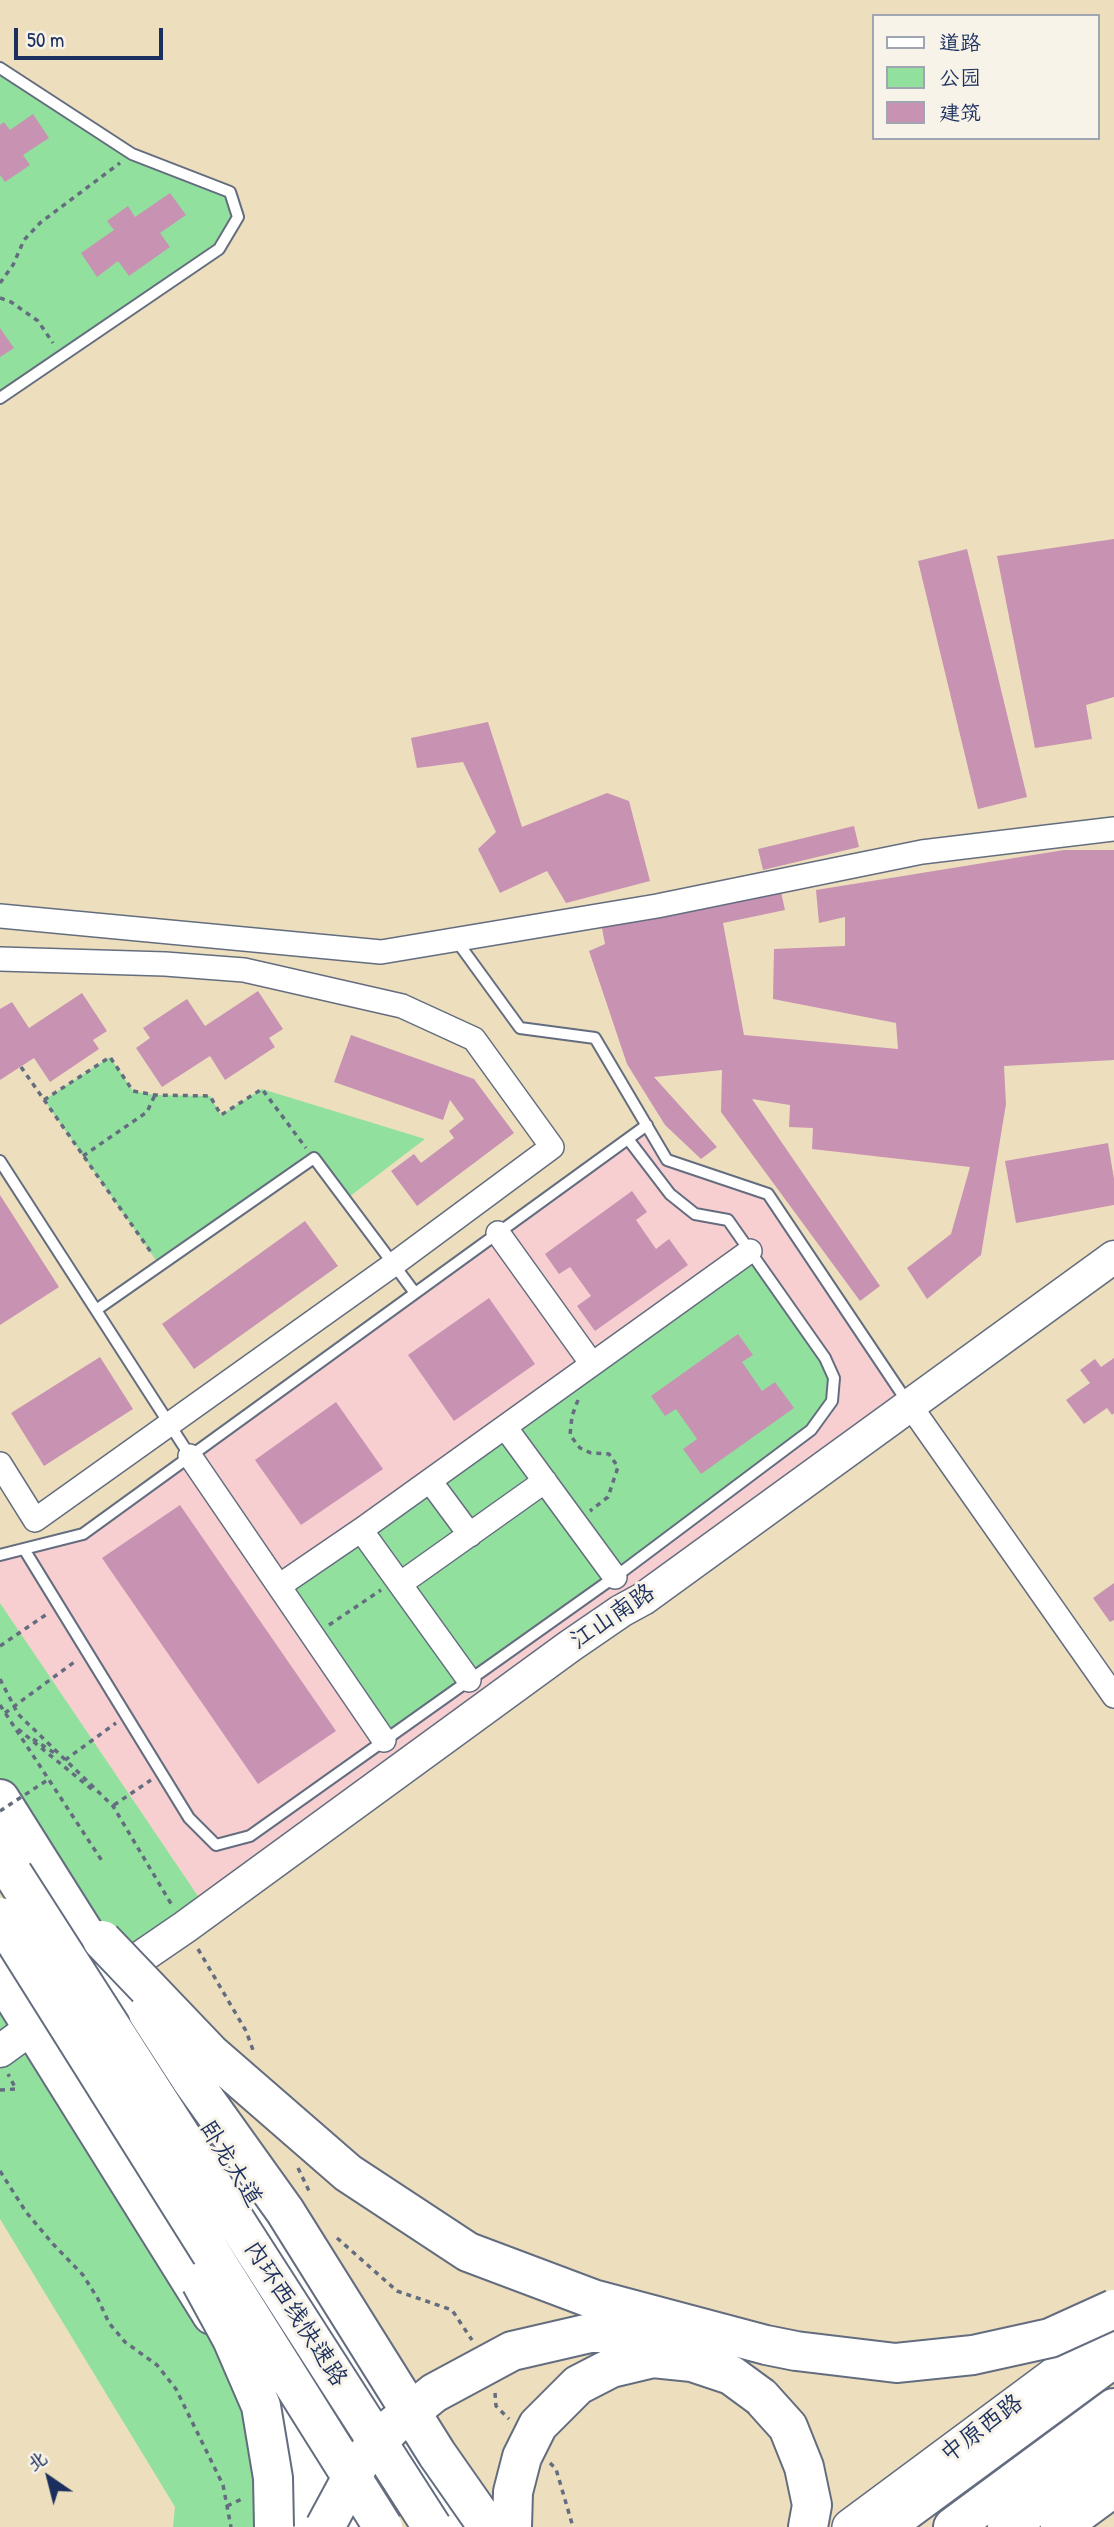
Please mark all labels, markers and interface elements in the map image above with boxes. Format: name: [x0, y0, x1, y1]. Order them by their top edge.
scale bar: [18, 14, 166, 58]
legend: [872, 14, 1100, 140]
text: 50 m: [27, 25, 64, 54]
text: 道路: [939, 28, 981, 57]
text: 公园: [939, 63, 981, 92]
text: 建筑: [939, 98, 981, 127]
street label: 江山南路: [565, 1578, 661, 1656]
street label: 卧龙大道: [192, 2116, 268, 2212]
street label: 内环西线快速路: [237, 2236, 353, 2392]
street label: 中原西路: [935, 2389, 1029, 2469]
north arrow: [14, 2443, 84, 2513]
text: 北: [22, 2445, 52, 2477]

